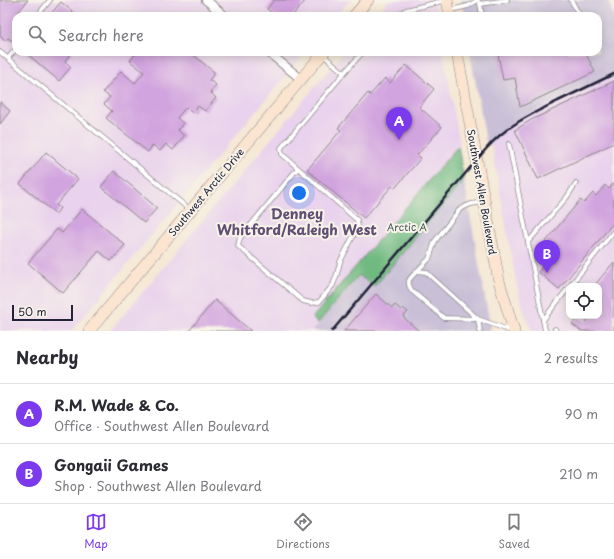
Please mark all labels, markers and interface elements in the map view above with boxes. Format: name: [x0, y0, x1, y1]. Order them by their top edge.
search box: [12, 12, 602, 56]
icon: search: [26, 23, 48, 45]
text: Search here: [58, 23, 144, 46]
pin: A: [386, 107, 412, 140]
street label: Southwest Allen Boulevard: [464, 128, 501, 256]
street label: Southwest Arctic Drive: [164, 144, 247, 239]
your location: [289, 183, 309, 203]
district label: Denney Whitford/Raleigh West: [217, 203, 377, 240]
park label: Arctic A: [387, 219, 427, 234]
pin: B: [534, 240, 560, 273]
map controls: [566, 283, 602, 319]
button: locate: [566, 283, 602, 319]
scale bar: [12, 303, 73, 322]
text: 50 m: [18, 303, 47, 320]
text: Nearby: [16, 344, 78, 370]
text: 2 results: [544, 348, 598, 367]
text: R.M. Wade & Co.: [54, 393, 179, 416]
text: A: [24, 404, 34, 423]
text: 90 m: [565, 404, 598, 423]
text: Office · Southwest Allen Boulevard: [54, 416, 269, 435]
text: Gongaii Games: [54, 453, 168, 476]
text: B: [25, 464, 33, 483]
text: 210 m: [559, 464, 598, 483]
text: Shop · Southwest Allen Boulevard: [54, 476, 262, 495]
tab: Map: [84, 511, 108, 552]
tab: Directions: [276, 511, 330, 552]
tab: Saved: [498, 511, 530, 552]

